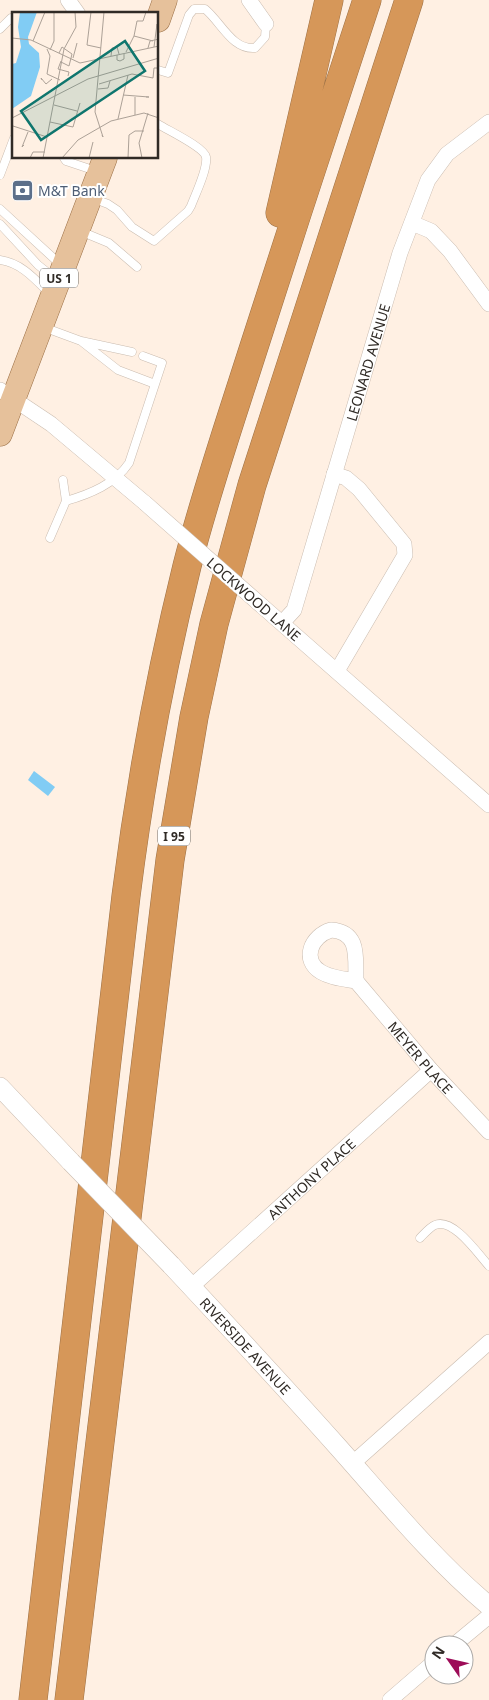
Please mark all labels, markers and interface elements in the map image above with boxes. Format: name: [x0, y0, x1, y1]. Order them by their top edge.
inset map: [12, 12, 159, 159]
bank icon: M&T Bank: [10, 178, 34, 202]
place label: M&T Bank: [38, 181, 105, 200]
road number: US 1: [40, 268, 78, 288]
street label: LEONARD AVENUE: [341, 301, 394, 423]
street label: LOCKWOOD LANE: [203, 553, 305, 645]
road number: I 95: [158, 826, 190, 846]
street label: MEYER PLACE: [384, 1017, 457, 1097]
street label: ANTHONY PLACE: [263, 1134, 359, 1223]
street label: RIVERSIDE AVENUE: [196, 1293, 295, 1398]
north arrow: [424, 1635, 474, 1685]
text: N: [427, 1642, 449, 1662]

